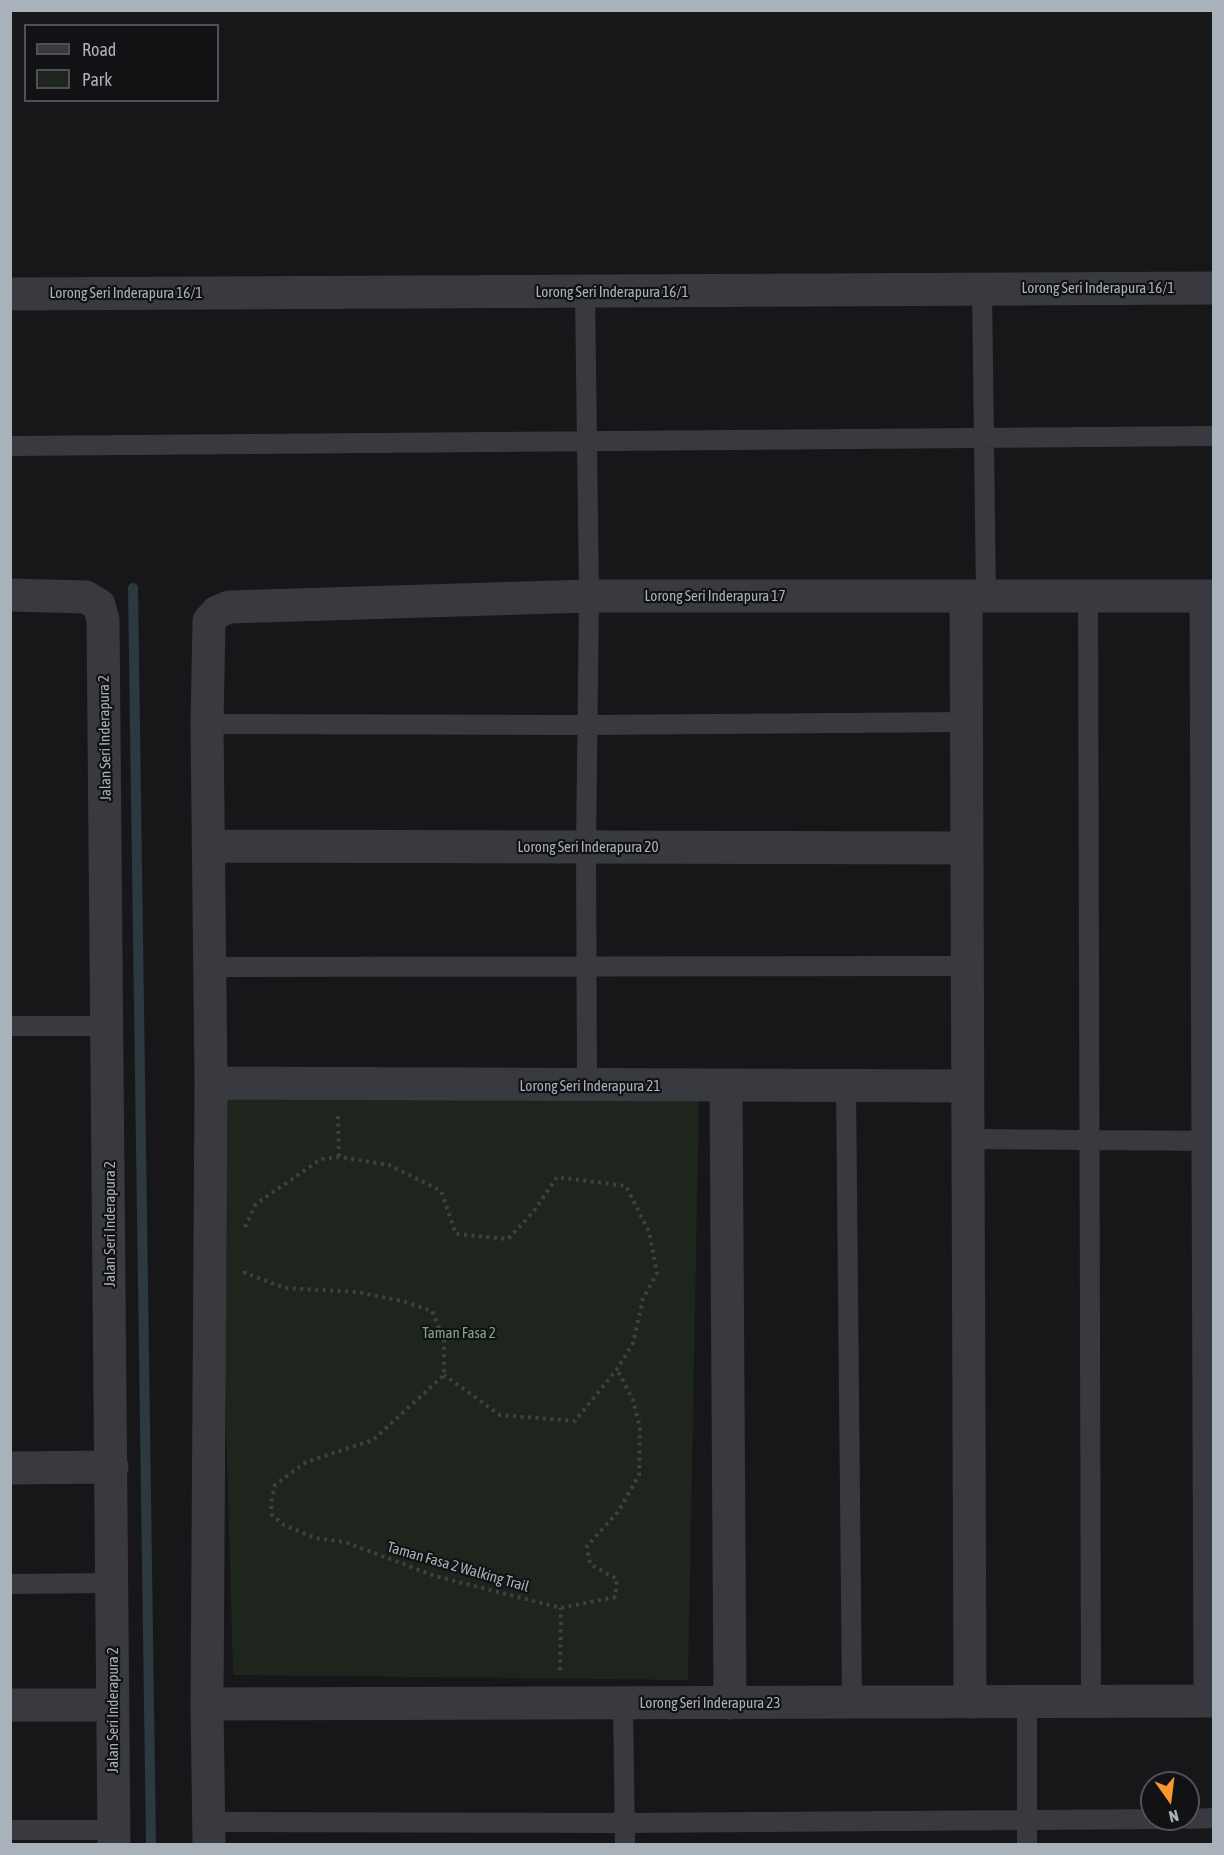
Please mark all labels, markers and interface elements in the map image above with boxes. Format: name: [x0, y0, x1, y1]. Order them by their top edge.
legend: [24, 24, 219, 102]
text: Road: [82, 39, 116, 60]
text: Park: [82, 69, 112, 90]
street label: Lorong Seri Inderapura 16/1: [1022, 279, 1174, 297]
street label: Lorong Seri Inderapura 16/1: [536, 283, 688, 301]
street label: Lorong Seri Inderapura 16/1: [50, 284, 202, 302]
street label: Lorong Seri Inderapura 17: [645, 587, 785, 605]
street label: Jalan Seri Inderapura 2: [95, 675, 115, 801]
street label: Lorong Seri Inderapura 20: [518, 838, 658, 856]
street label: Lorong Seri Inderapura 21: [520, 1077, 660, 1095]
street label: Jalan Seri Inderapura 2: [101, 1161, 119, 1287]
park label: Taman Fasa 2: [422, 1324, 496, 1342]
street label: Taman Fasa 2 Walking Trail: [385, 1538, 531, 1596]
street label: Jalan Seri Inderapura 2: [104, 1647, 122, 1773]
street label: Lorong Seri Inderapura 23: [640, 1694, 780, 1712]
north arrow: [1140, 1771, 1200, 1831]
text: N: [1167, 1807, 1181, 1826]

